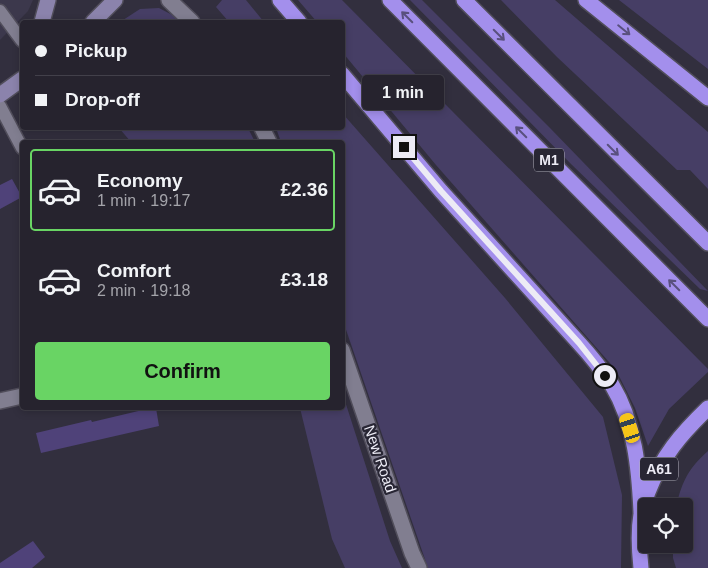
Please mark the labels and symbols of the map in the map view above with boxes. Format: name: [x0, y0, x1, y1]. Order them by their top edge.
one-way arrow: [401, 11, 413, 23]
one-way arrow: [617, 25, 630, 36]
one-way arrow: [493, 28, 505, 41]
callout: 1 min: [363, 74, 445, 110]
one-way arrow: [516, 127, 528, 139]
route end: [393, 136, 415, 158]
one-way arrow: [607, 143, 619, 155]
road number: M1: [534, 148, 564, 172]
one-way arrow: [668, 279, 680, 291]
route start: [594, 365, 616, 387]
car: [618, 411, 641, 445]
street label: New Road: [361, 423, 400, 495]
road number: A61: [640, 458, 678, 480]

